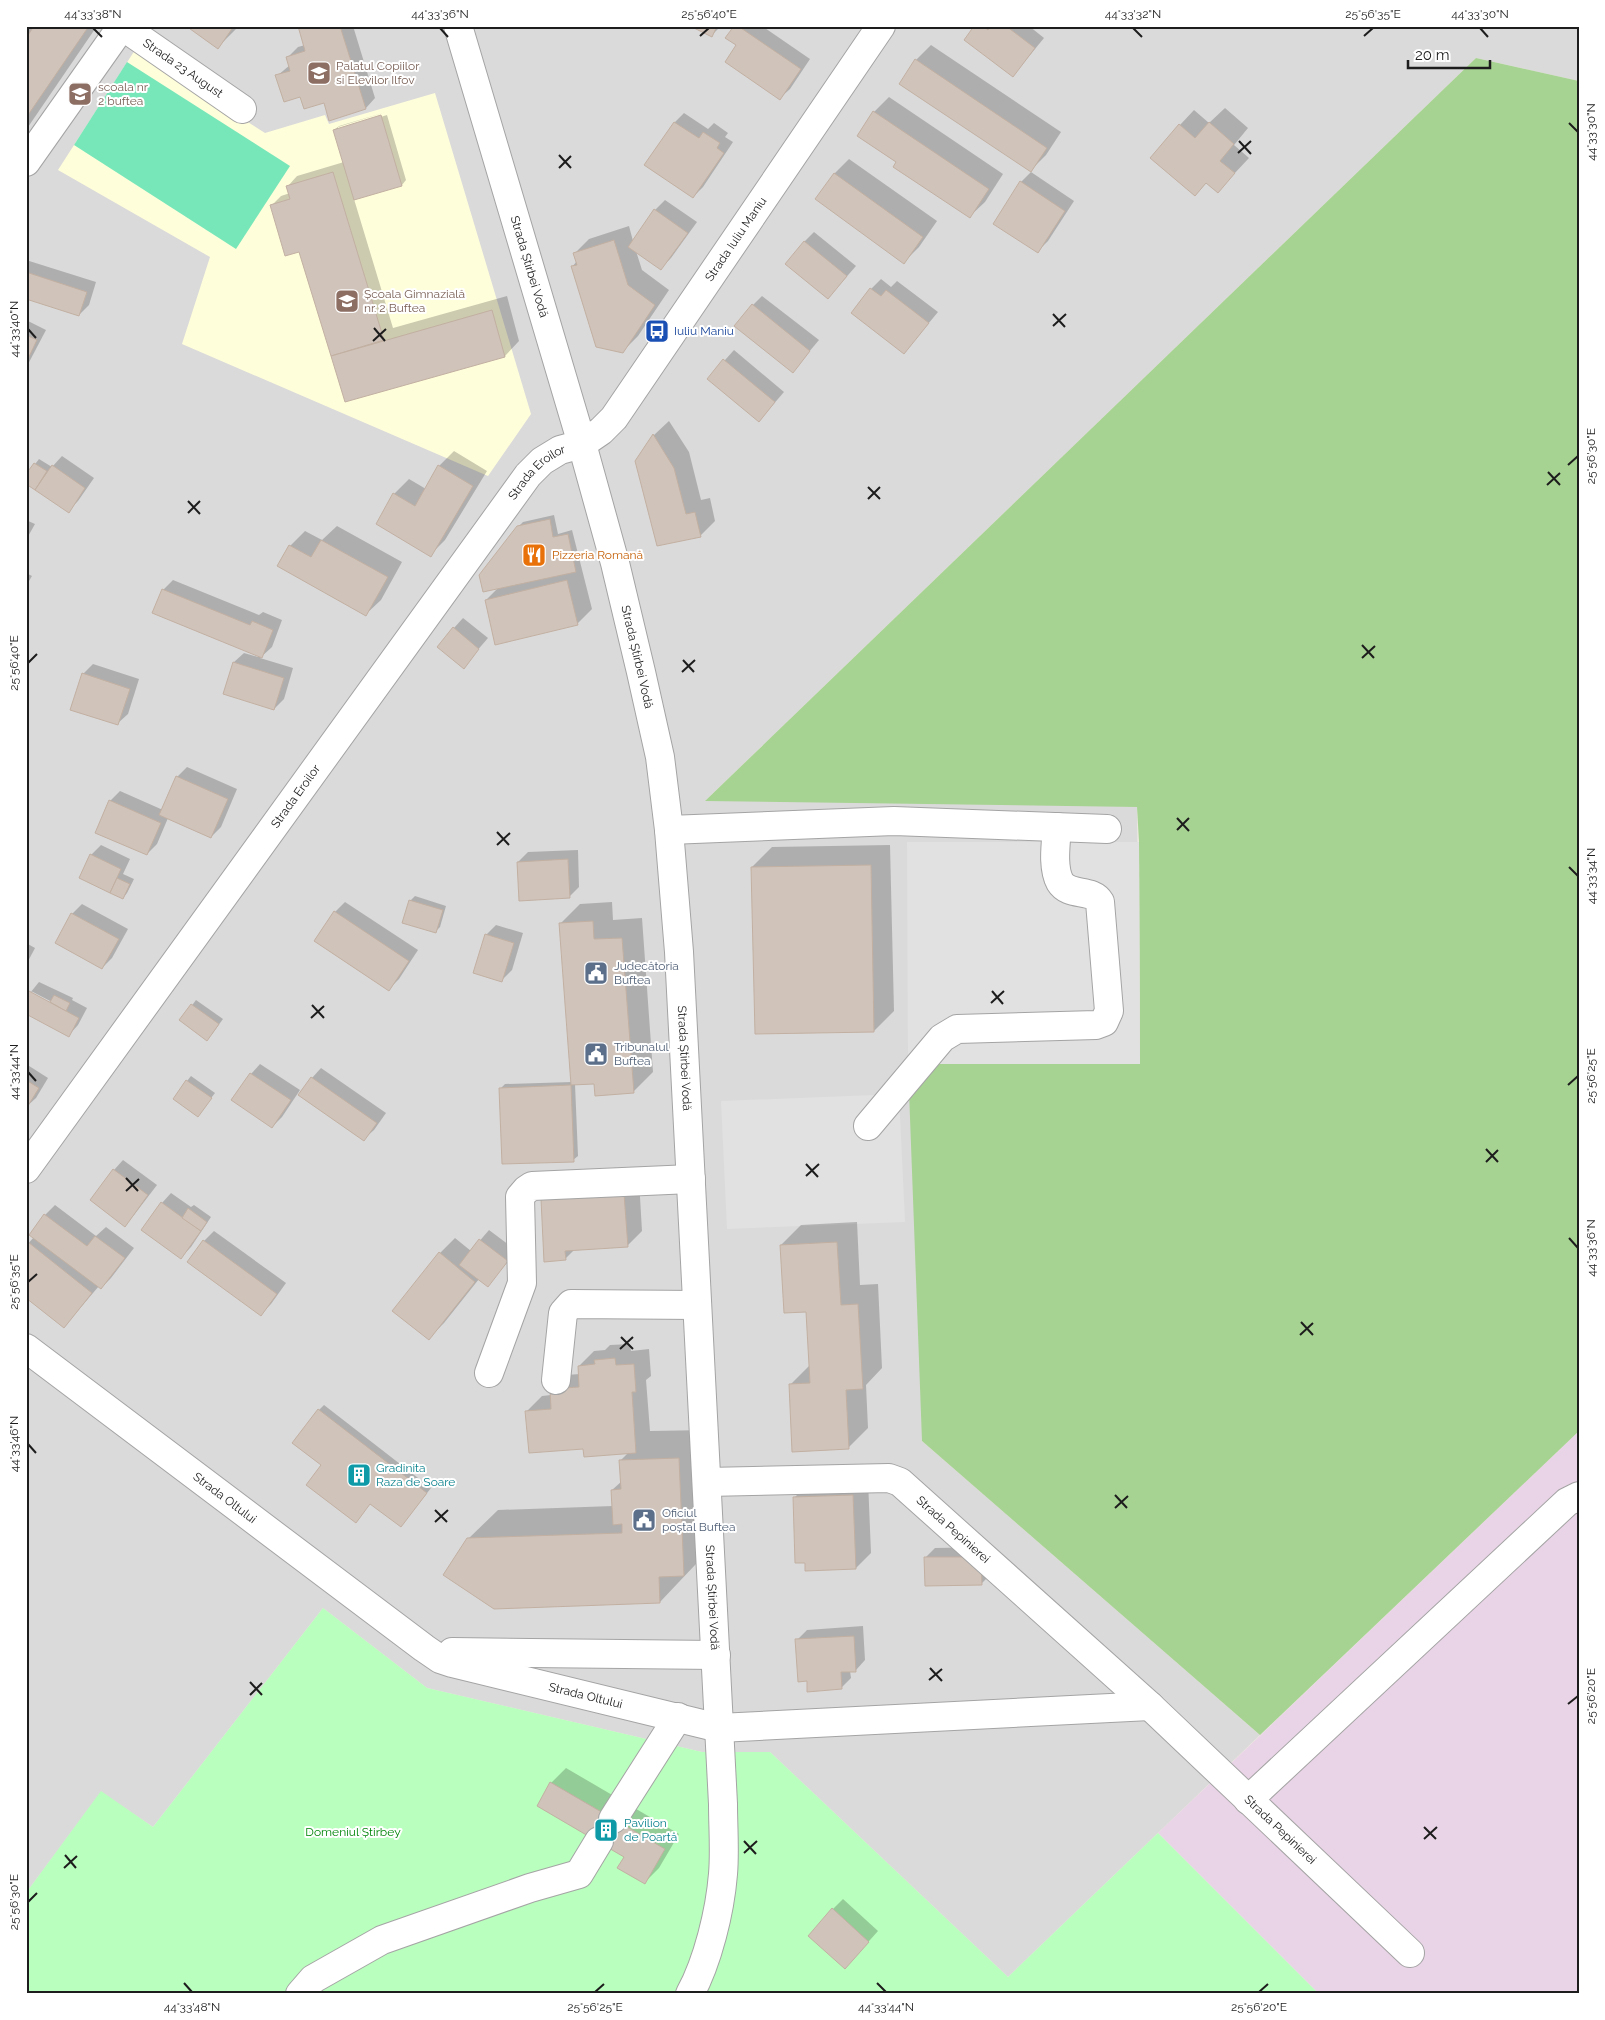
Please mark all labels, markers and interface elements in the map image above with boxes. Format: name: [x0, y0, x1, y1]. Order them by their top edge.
text: 44°33'38"N: [64, 7, 122, 21]
text: 44°33'36"N: [411, 7, 469, 21]
text: 25°56'40"E: [681, 7, 737, 21]
text: 44°33'32"N: [1105, 7, 1161, 21]
text: 25°56'35"E: [1345, 7, 1401, 21]
text: 44°33'30"N: [1451, 7, 1509, 21]
street label: Strada 23 August: [140, 36, 225, 101]
scale bar: [1408, 38, 1490, 70]
text: 20 m: [1415, 46, 1450, 64]
place label: Palatul Copiilor si Elevilor Ilfov: [336, 59, 420, 87]
school or university icon: Palatul Copiilor si Elevilor Ilfov: [306, 60, 332, 86]
place label: scoala nr 2 buftea: [98, 80, 149, 108]
school or university icon: scoala nr 2 buftea: [67, 81, 93, 107]
text: 44°33'30"N: [1584, 103, 1598, 161]
street label: Strada Iuliu Maniu: [702, 194, 769, 284]
street label: Strada Știrbei Vodă: [508, 214, 551, 319]
place label: Școala Gimnazială nr. 2 Buftea: [364, 287, 465, 315]
school or university icon: Școala Gimnazială nr. 2 Buftea: [334, 288, 360, 314]
text: 44°33'40"N: [7, 301, 21, 357]
bus stop icon: Iuliu Maniu: [644, 318, 670, 344]
place label: Iuliu Maniu: [674, 324, 734, 338]
text: 25°56'30"E: [1584, 428, 1598, 484]
street label: Strada Eroilor: [505, 442, 567, 503]
restaurant icon: Pizzeria Romană: [521, 542, 547, 568]
place label: Pizzeria Romană: [552, 548, 643, 562]
street label: Strada Știrbei Vodă: [618, 604, 656, 710]
text: 25°56'40"E: [7, 635, 21, 691]
street label: Strada Eroilor: [268, 761, 324, 831]
text: 44°33'34"N: [1584, 848, 1598, 904]
place label: Judecătoria Buftea: [614, 959, 679, 987]
public building icon: Judecătoria Buftea: [583, 960, 609, 986]
street label: Strada Știrbei Vodă: [675, 1005, 694, 1111]
place label: Tribunalul Buftea: [614, 1040, 670, 1068]
public building icon: Tribunalul Buftea: [583, 1041, 609, 1067]
text: 44°33'44"N: [7, 1044, 21, 1100]
text: 25°56'25"E: [1584, 1048, 1598, 1104]
text: 44°33'36"N: [1584, 1219, 1598, 1277]
text: 25°56'35"E: [7, 1254, 21, 1310]
text: 44°33'46"N: [7, 1416, 21, 1472]
place label: Gradinita Raza de Soare: [376, 1461, 455, 1489]
building icon: Gradinita Raza de Soare: [346, 1462, 372, 1488]
street label: Strada Oltului: [190, 1470, 259, 1526]
street label: Strada Pepinierei: [913, 1493, 993, 1566]
place label: Oficiul poștal Buftea: [662, 1506, 735, 1534]
public building icon: Oficiul poștal Buftea: [631, 1507, 657, 1533]
street label: Strada Știrbei Vodă: [703, 1545, 722, 1650]
text: 25°56'20"E: [1584, 1668, 1598, 1724]
street label: Strada Oltului: [547, 1680, 624, 1711]
street label: Strada Pepinierei: [1241, 1792, 1319, 1867]
place label: Pavilion de Poartă: [624, 1816, 677, 1844]
building icon: Pavilion de Poartă: [593, 1817, 619, 1843]
park label: Domeniul Știrbey: [305, 1825, 401, 1839]
text: 25°56'30"E: [7, 1874, 21, 1930]
text: 44°33'48"N: [164, 2000, 220, 2014]
text: 25°56'25"E: [567, 2000, 623, 2014]
text: 44°33'44"N: [858, 2000, 914, 2014]
text: 25°56'20"E: [1231, 2000, 1287, 2014]

